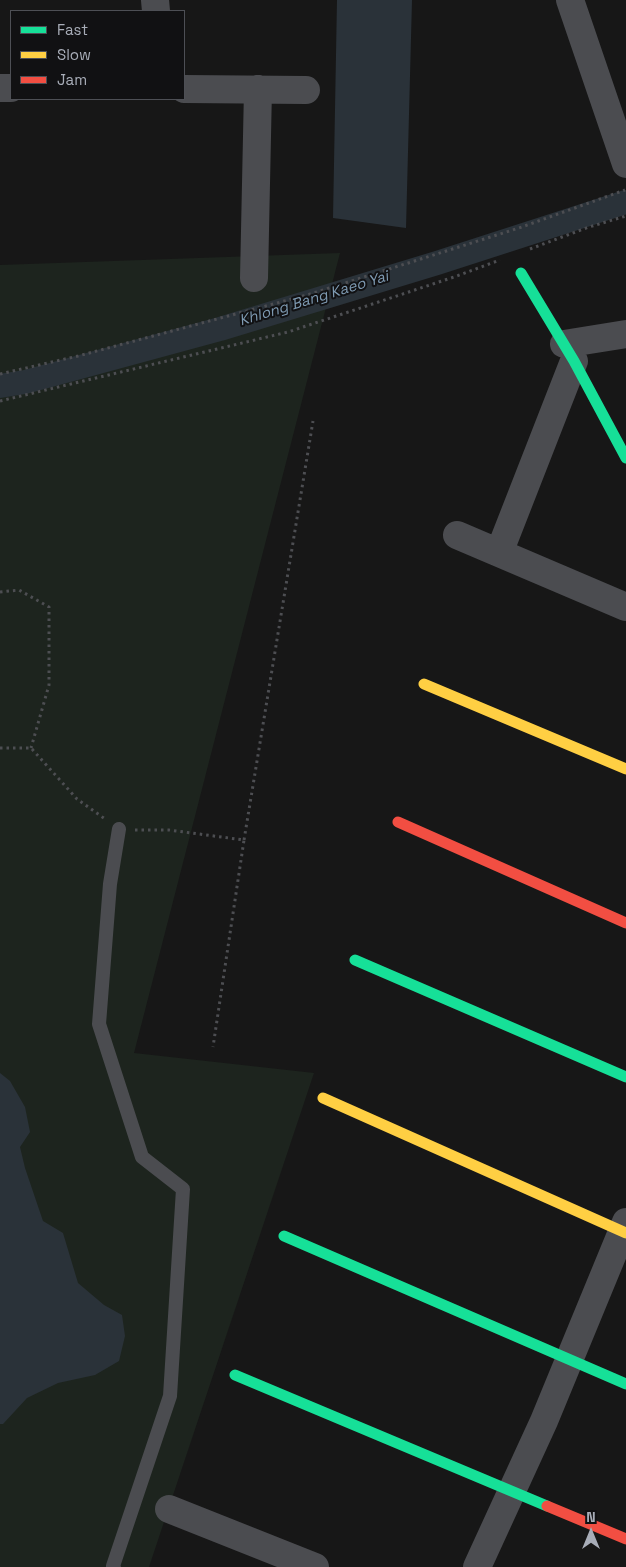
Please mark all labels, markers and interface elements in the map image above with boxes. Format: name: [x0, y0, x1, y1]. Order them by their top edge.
legend: [10, 10, 185, 100]
text: Fast: [57, 20, 88, 39]
text: Slow: [57, 45, 91, 64]
text: Jam: [57, 70, 87, 89]
water label: Khlong Bang Kaeo Yai: [237, 268, 391, 330]
north arrow: [566, 1507, 616, 1557]
text: N: [586, 1508, 596, 1526]

